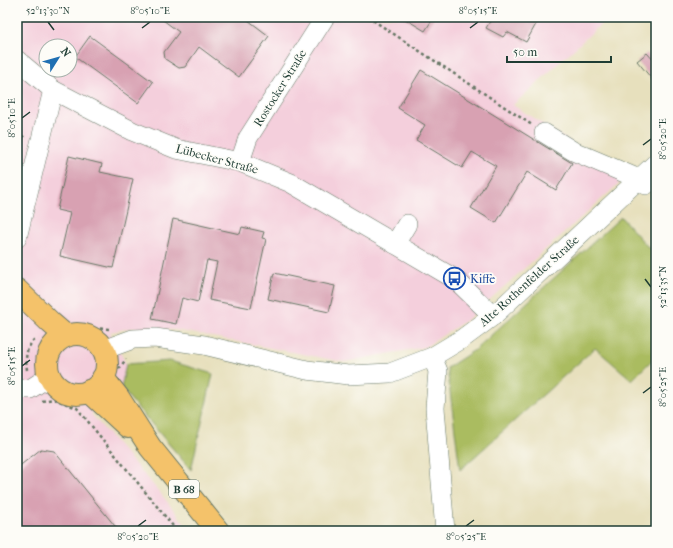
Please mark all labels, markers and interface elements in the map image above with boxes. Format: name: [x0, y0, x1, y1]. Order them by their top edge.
text: 52°13'30"N: [26, 5, 70, 17]
text: 8°05'10"E: [130, 5, 170, 17]
text: 8°05'15"E: [459, 5, 497, 17]
north arrow: [38, 38, 78, 78]
scale bar: [507, 38, 611, 64]
text: N: [58, 45, 74, 60]
text: 50 m: [513, 45, 537, 59]
street label: Rostocker Straße: [251, 47, 309, 129]
text: 8°05'10"E: [6, 98, 18, 138]
text: 8°05'20"E: [657, 118, 669, 160]
street label: Lübecker Straße: [174, 141, 260, 177]
street label: Alte Rothenfelder Straße: [476, 233, 582, 330]
text: 52°13'35"N: [657, 265, 669, 308]
bus stop icon: Kiffe: [442, 266, 468, 292]
place label: Kiffe: [470, 272, 495, 286]
text: 8°05'15"E: [6, 347, 18, 385]
text: 8°05'25"E: [657, 367, 669, 407]
road number: B 68: [169, 480, 199, 498]
text: 8°05'20"E: [117, 531, 159, 543]
text: 8°05'25"E: [446, 531, 486, 543]

